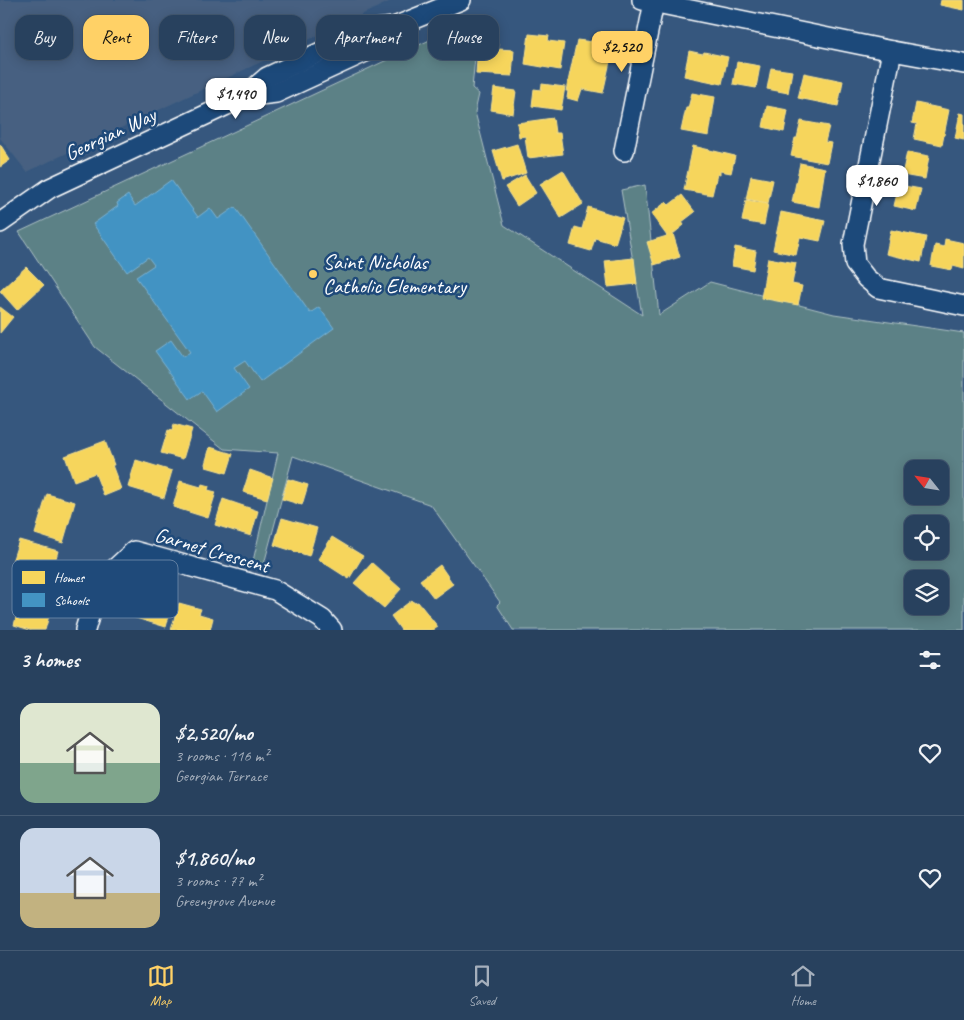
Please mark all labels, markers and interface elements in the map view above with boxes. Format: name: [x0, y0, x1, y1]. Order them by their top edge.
chip: Buy: [15, 15, 73, 60]
chip: Rent: [83, 15, 149, 60]
chip: Filters: [159, 15, 234, 60]
chip: New: [244, 15, 306, 60]
chip: Apartment: [316, 15, 418, 60]
chip: House: [428, 15, 499, 60]
pin: $2,520: [581, 30, 663, 73]
text: $2,520: [603, 37, 641, 57]
pin: $1,490: [195, 78, 277, 120]
text: $1,490: [217, 84, 255, 104]
street label: Georgian Way: [60, 101, 161, 166]
pin: $1,860: [836, 164, 918, 207]
text: $1,860: [857, 171, 897, 191]
place label: Saint Nicholas Catholic Elementary: [323, 249, 468, 299]
marker: Saint Nicholas Catholic Elementary: [307, 268, 319, 280]
north arrow: [904, 460, 949, 505]
map controls: [904, 460, 949, 615]
button: locate: [904, 515, 949, 560]
street label: Garnet Crescent: [152, 521, 274, 579]
legend: [12, 560, 178, 618]
text: Homes: [54, 569, 85, 586]
button: layers: [904, 570, 949, 615]
text: Schools: [54, 592, 90, 609]
icon: filters: [916, 646, 944, 674]
text: 3 homes: [20, 647, 79, 673]
text: $2,520/mo: [175, 720, 253, 746]
icon: home: [60, 723, 120, 783]
icon: heart: [916, 739, 944, 767]
text: 3 rooms · 116 m²: [175, 746, 269, 766]
text: Georgian Terrace: [175, 766, 267, 786]
text: $1,860/mo: [175, 845, 254, 871]
icon: home: [60, 848, 120, 908]
icon: heart: [916, 864, 944, 892]
text: 3 rooms · 77 m²: [175, 871, 261, 891]
text: Greengrove Avenue: [175, 891, 274, 911]
tab: Map: [147, 962, 175, 1009]
tab: Saved: [468, 962, 496, 1009]
tab: Home: [789, 962, 817, 1009]

